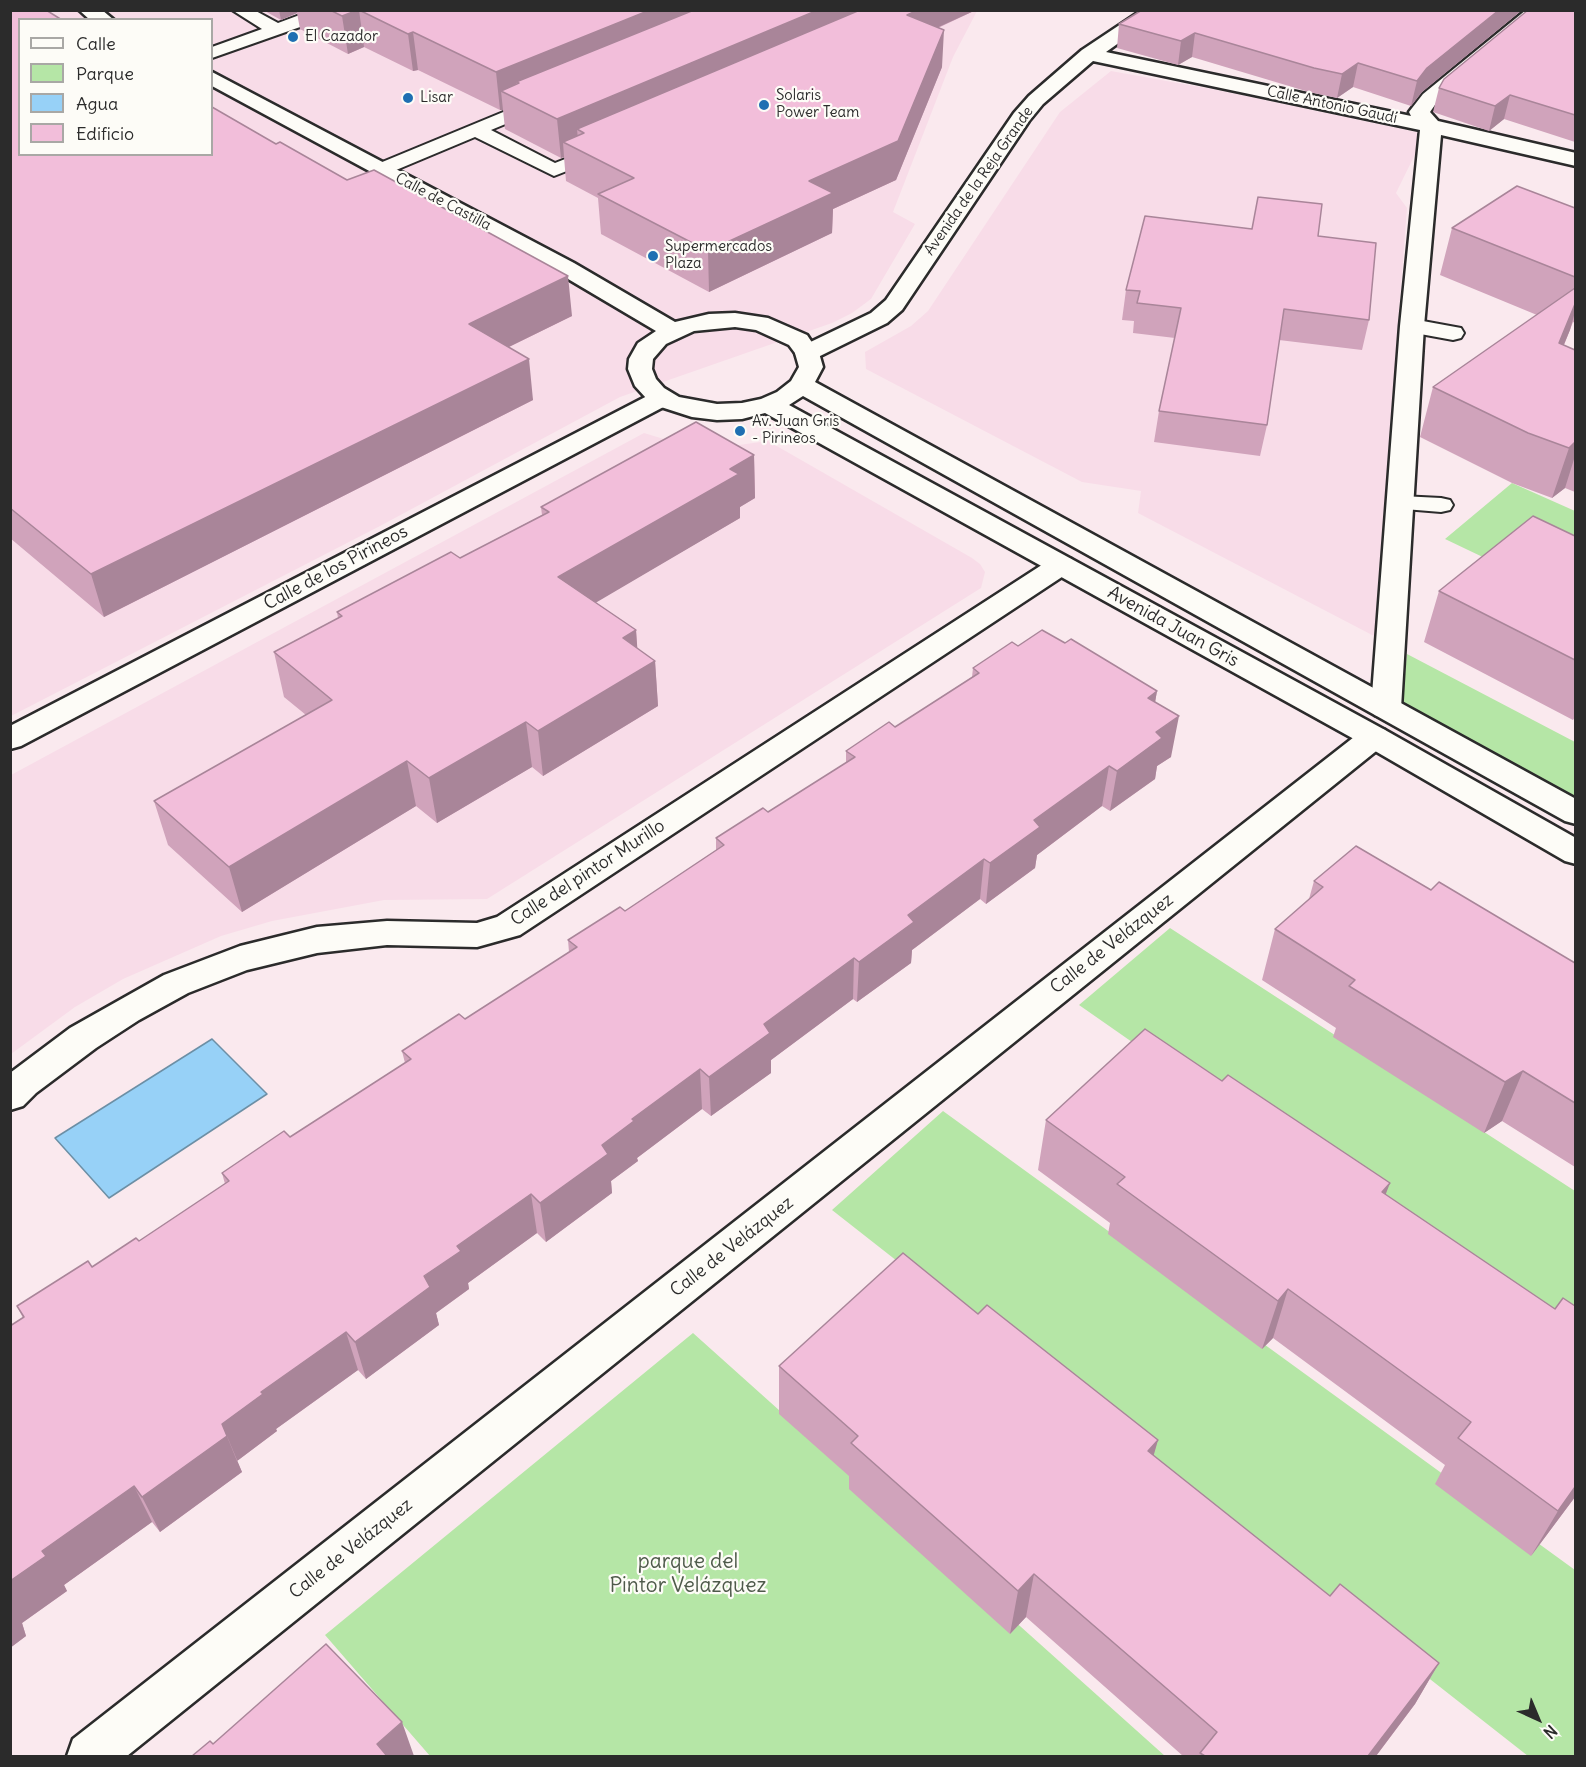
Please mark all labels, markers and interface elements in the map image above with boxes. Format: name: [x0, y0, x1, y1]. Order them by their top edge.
legend: [18, 18, 213, 156]
place label: El Cazador: [305, 28, 378, 46]
marker: El Cazador: [286, 30, 300, 44]
text: Calle: [76, 32, 116, 55]
text: Parque: [76, 62, 134, 85]
street label: Calle Antonio Gaudí: [1265, 82, 1399, 128]
place label: Solaris Power Team: [776, 87, 859, 122]
place label: Lisar: [420, 89, 453, 107]
marker: Lisar: [401, 91, 415, 105]
text: Agua: [76, 92, 118, 115]
marker: Solaris Power Team: [757, 98, 771, 112]
street label: Avenida de la Reja Grande: [921, 103, 1037, 259]
text: Edificio: [76, 122, 134, 145]
street label: Calle de Castilla: [392, 169, 494, 235]
place label: Supermercados Plaza: [665, 238, 772, 273]
marker: Supermercados Plaza: [646, 249, 660, 263]
place label: Av. Juan Gris - Pirineos: [752, 413, 839, 448]
marker: Av. Juan Gris - Pirineos: [733, 424, 747, 438]
street label: Calle de los Pirineos: [260, 521, 412, 615]
street label: Avenida Juan Gris: [1104, 582, 1242, 672]
street label: Calle del pintor Murillo: [507, 815, 669, 931]
street label: Calle de Velázquez: [1046, 889, 1178, 999]
street label: Calle de Velázquez: [666, 1192, 798, 1302]
street label: Calle de Velázquez: [285, 1494, 417, 1604]
park label: parque del Pintor Velázquez: [609, 1549, 767, 1599]
north arrow: [1508, 1689, 1568, 1749]
text: N: [1540, 1721, 1561, 1743]

